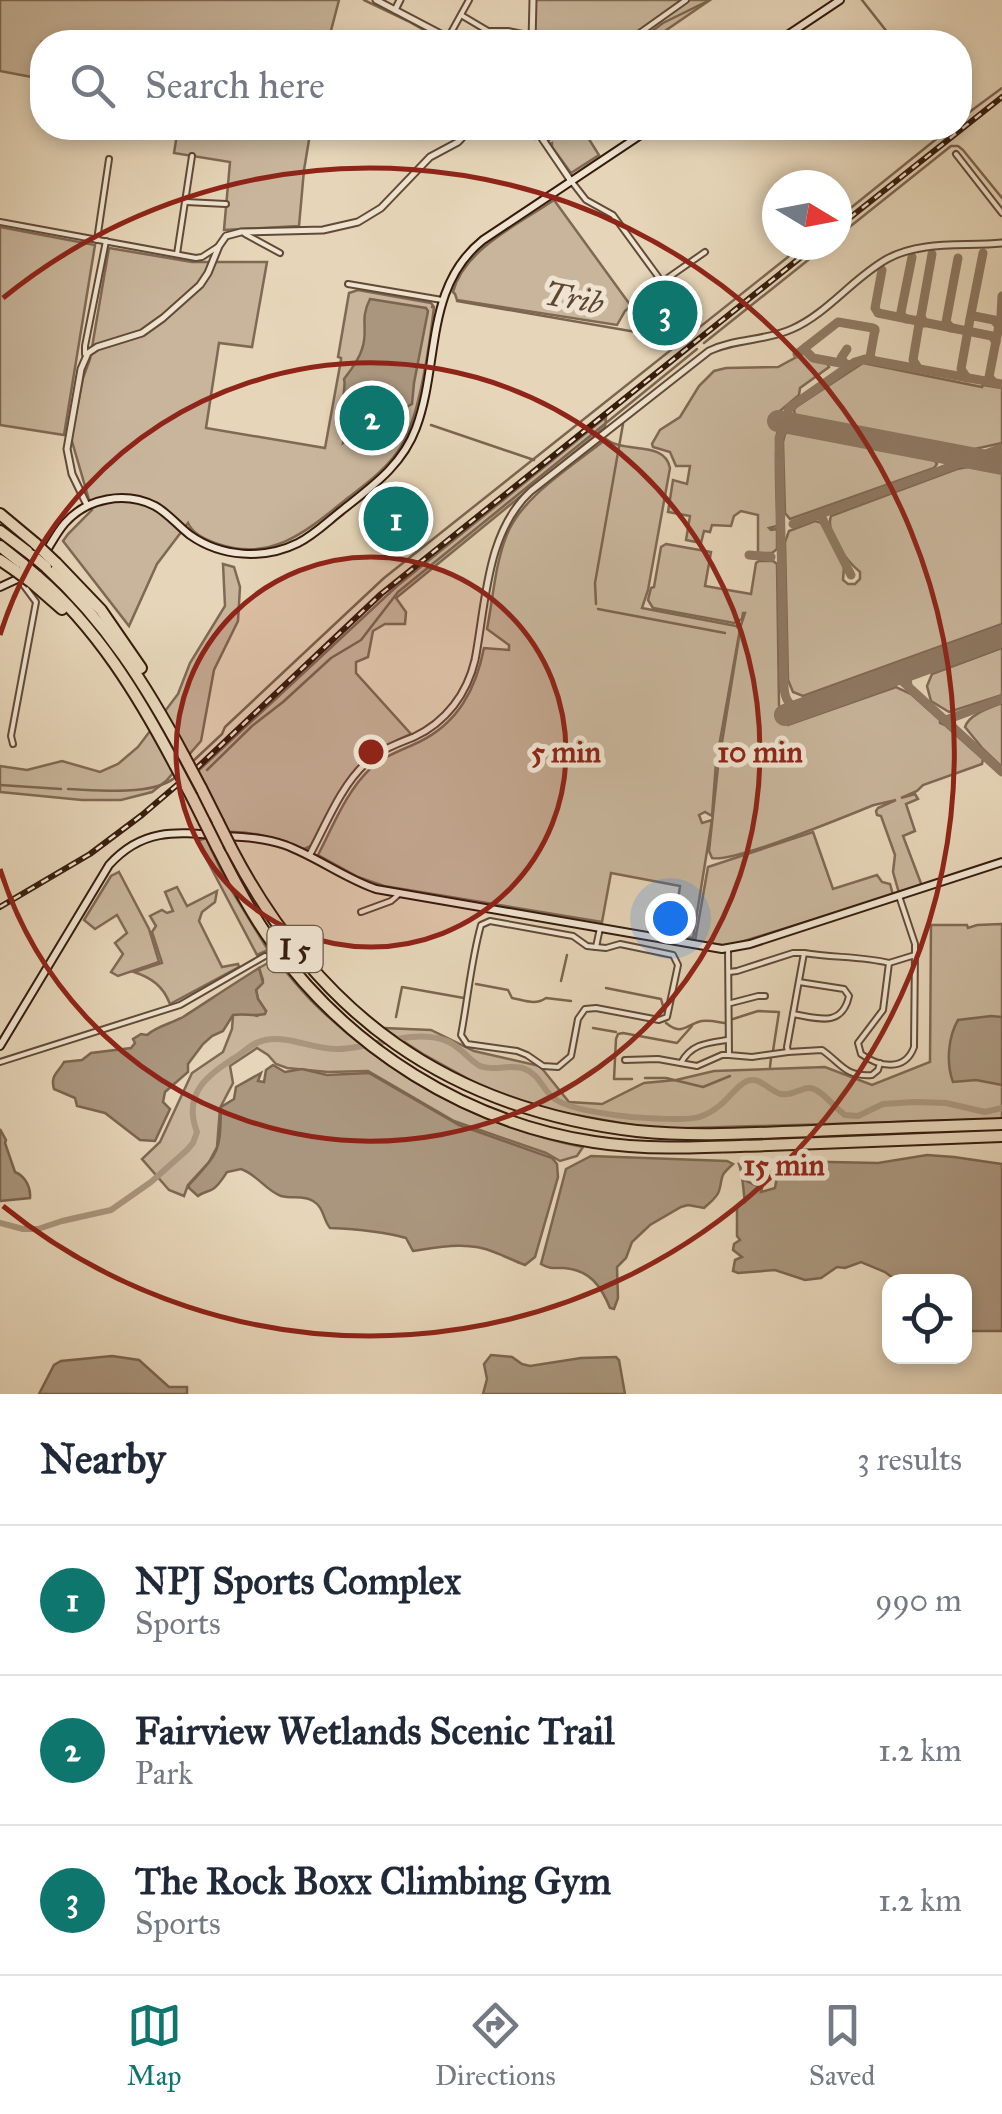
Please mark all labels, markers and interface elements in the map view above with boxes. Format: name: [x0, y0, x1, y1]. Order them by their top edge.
search box: [30, 30, 972, 140]
icon: search: [65, 58, 120, 113]
text: Search here: [145, 62, 325, 108]
north arrow: [762, 170, 852, 260]
water label: Trib: [541, 274, 607, 323]
pin: 3: [632, 276, 698, 350]
pin: 2: [340, 380, 404, 456]
pin: 1: [364, 482, 428, 556]
centre of rings: [353, 734, 389, 770]
text: 5 min: [531, 734, 602, 770]
text: 10 min: [717, 734, 803, 770]
your location: [645, 893, 696, 944]
road number: I 5: [268, 926, 322, 972]
text: 15 min: [743, 1147, 826, 1183]
map controls: [882, 1274, 972, 1364]
button: locate: [882, 1274, 972, 1364]
text: Nearby: [40, 1433, 165, 1485]
text: 3 results: [857, 1440, 962, 1479]
text: NPJ Sports Complex: [135, 1558, 461, 1604]
text: 1: [66, 1581, 79, 1620]
text: 990 m: [875, 1581, 962, 1620]
text: Sports: [135, 1604, 221, 1643]
text: Fairview Wetlands Scenic Trail: [135, 1708, 614, 1754]
text: 2: [65, 1731, 80, 1770]
text: 1.2 km: [878, 1731, 962, 1770]
text: Park: [135, 1754, 193, 1793]
text: The Rock Boxx Climbing Gym: [135, 1858, 611, 1904]
text: 3: [66, 1881, 79, 1920]
text: 1.2 km: [878, 1881, 962, 1920]
text: Sports: [135, 1904, 221, 1943]
tab: Map: [127, 1998, 182, 2093]
tab: Directions: [435, 1998, 556, 2093]
tab: Saved: [809, 1998, 875, 2093]

